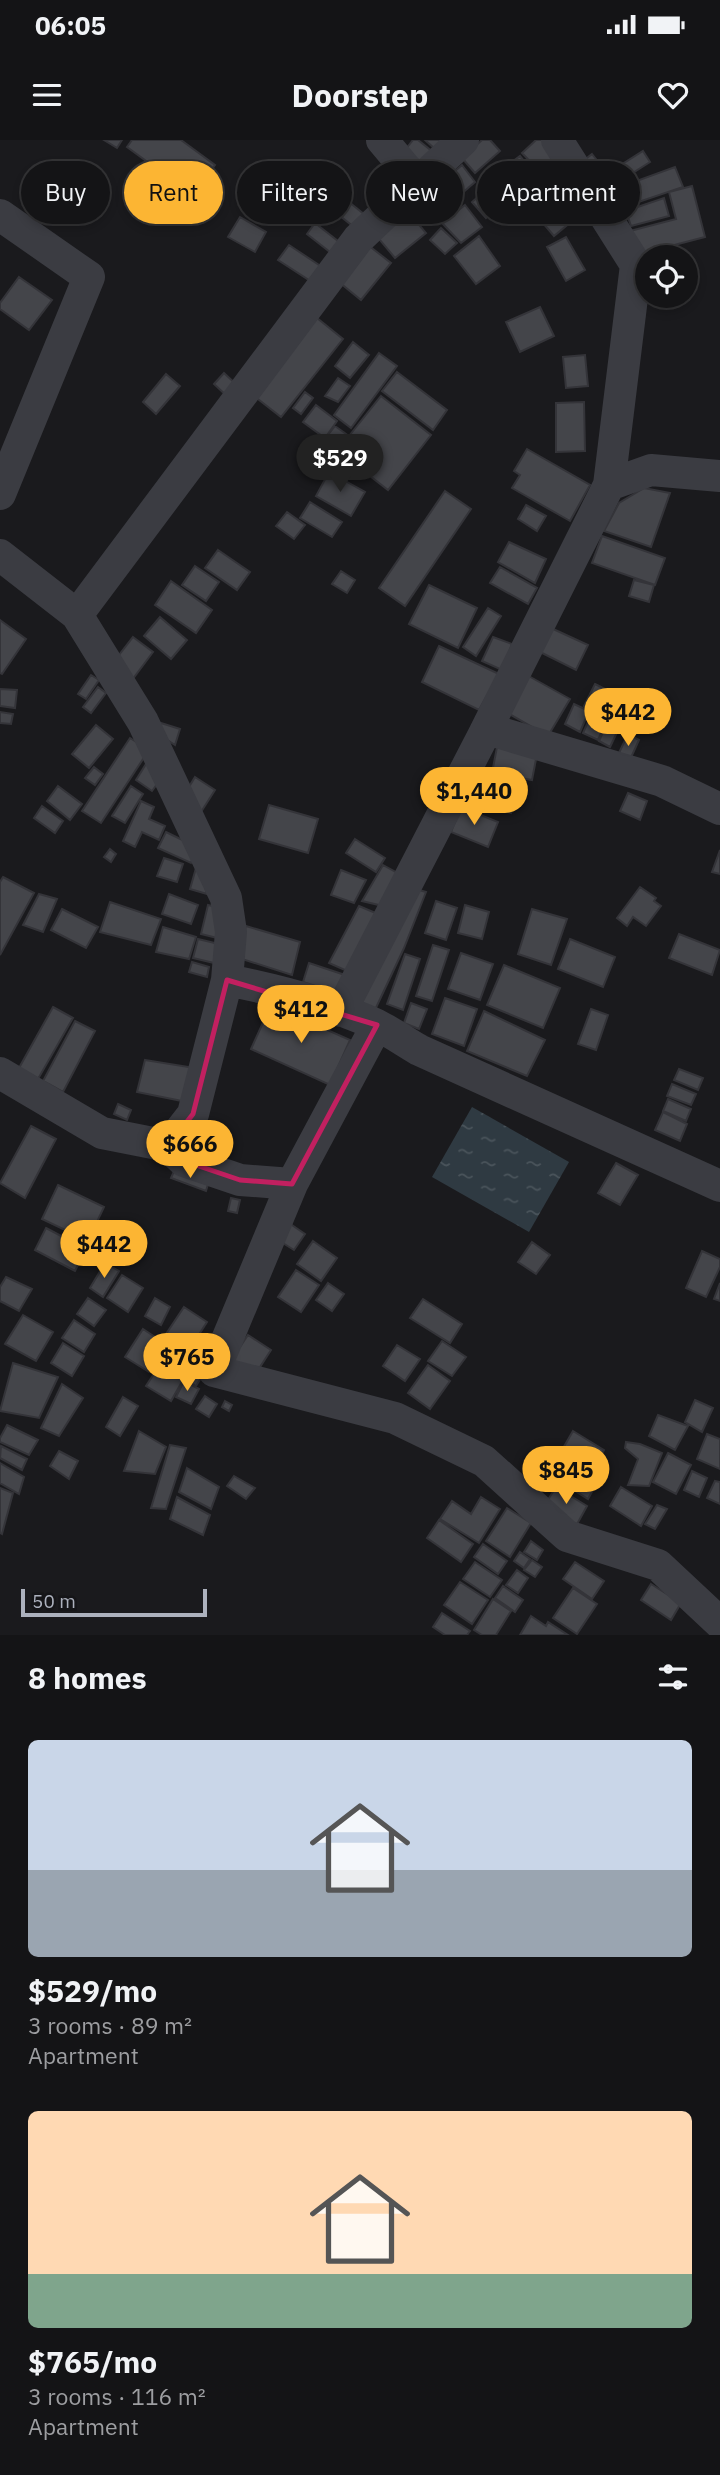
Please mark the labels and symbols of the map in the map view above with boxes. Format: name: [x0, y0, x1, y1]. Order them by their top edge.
pin: $529: [299, 434, 381, 494]
pin: $442: [587, 688, 669, 748]
pin: $1,440: [417, 768, 531, 827]
pin: $412: [260, 986, 342, 1045]
pin: $666: [149, 1121, 231, 1180]
pin: $442: [63, 1220, 145, 1280]
pin: $765: [146, 1334, 228, 1393]
pin: $845: [525, 1446, 607, 1506]
scale bar: [21, 1586, 206, 1618]

